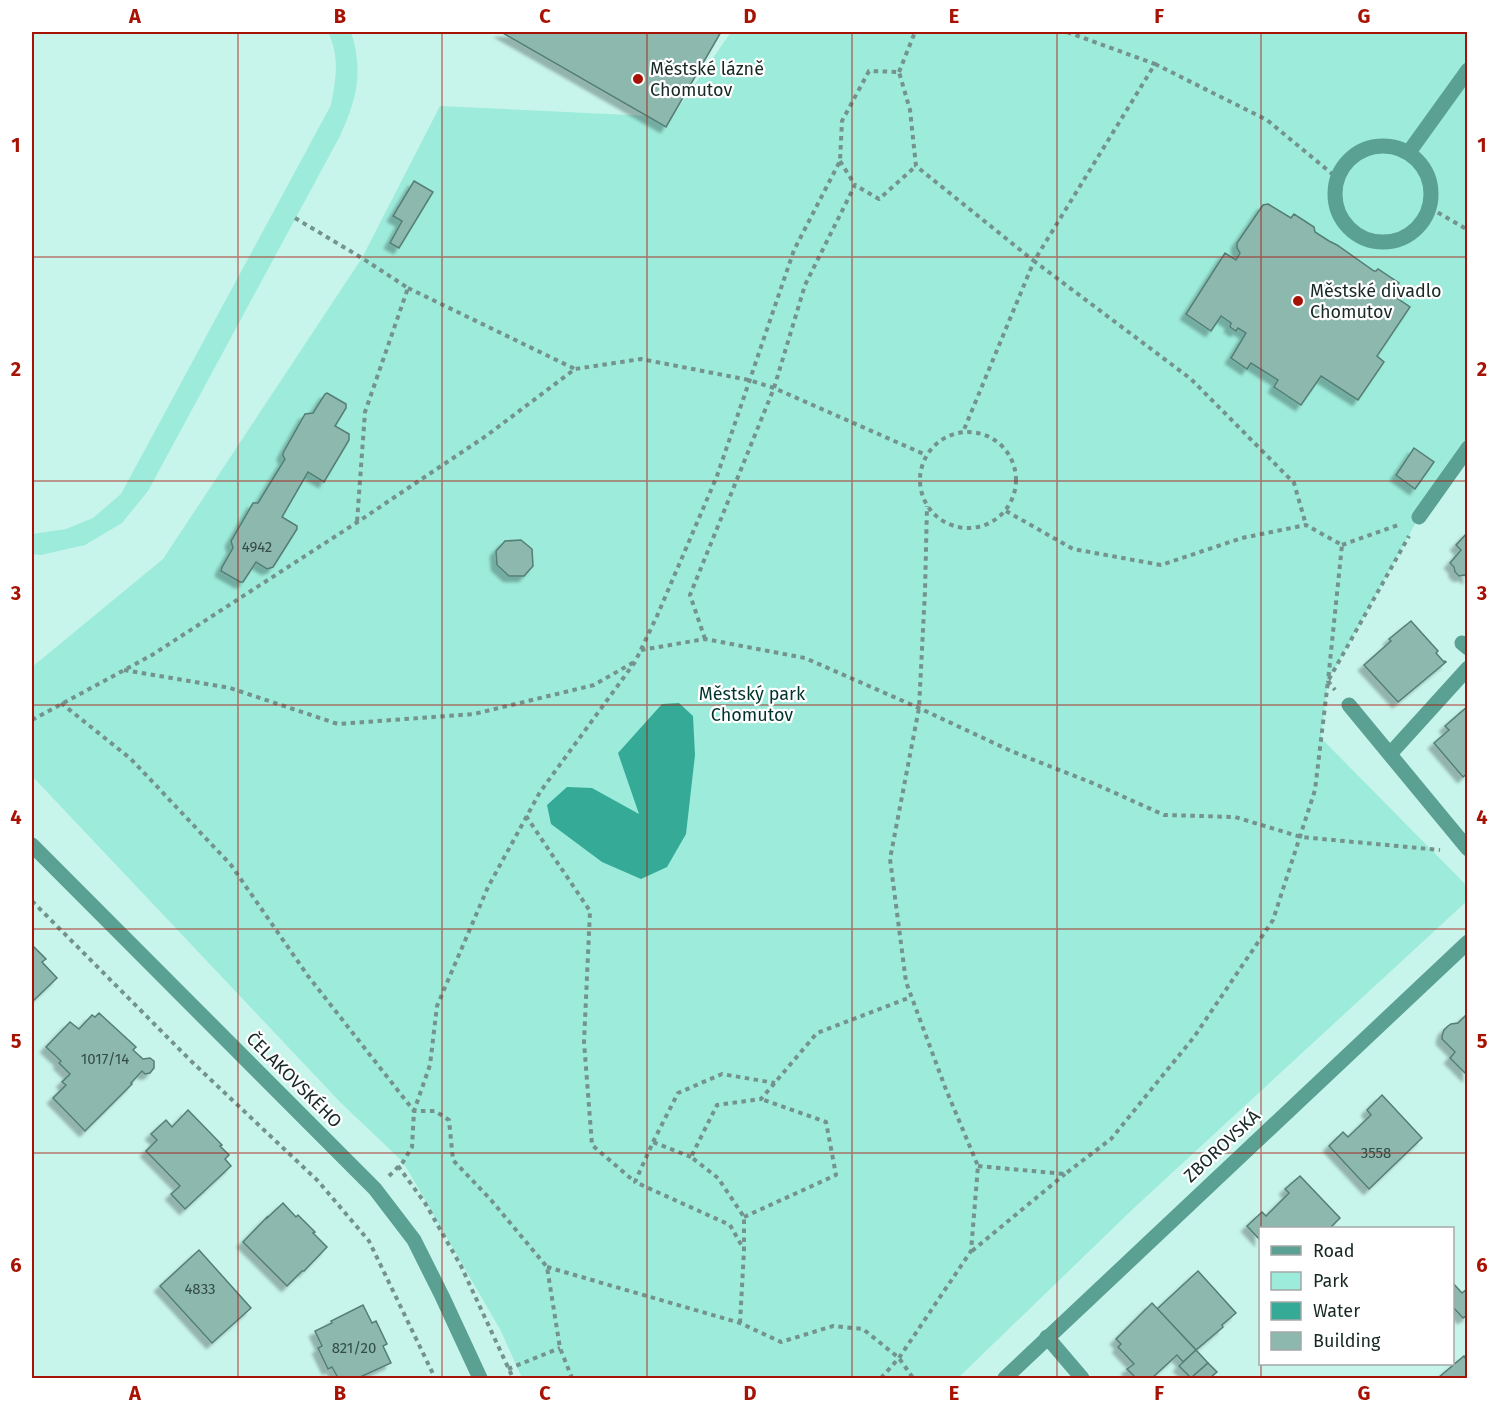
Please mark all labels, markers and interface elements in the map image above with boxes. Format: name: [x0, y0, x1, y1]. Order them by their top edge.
text: A: [128, 4, 142, 28]
text: B: [334, 4, 346, 28]
text: C: [539, 4, 551, 28]
text: D: [743, 4, 757, 28]
text: E: [949, 4, 959, 28]
text: F: [1154, 4, 1164, 28]
text: G: [1358, 4, 1370, 28]
place label: Městské lázně Chomutov: [650, 58, 764, 101]
marker: Městské lázně Chomutov: [631, 72, 645, 86]
text: 1: [11, 133, 21, 157]
text: 1: [1477, 133, 1487, 157]
place label: Městské divadlo Chomutov: [1310, 280, 1441, 323]
marker: Městské divadlo Chomutov: [1291, 294, 1305, 308]
text: 2: [11, 357, 21, 381]
text: 2: [1477, 357, 1487, 381]
house number: 4942: [242, 538, 272, 556]
text: 3: [10, 581, 21, 605]
text: 3: [1476, 581, 1487, 605]
park label: Městský park Chomutov: [699, 683, 806, 726]
text: 4: [10, 805, 22, 829]
text: 4: [1476, 805, 1488, 829]
street label: ČELAKOVSKÉHO: [242, 1027, 347, 1132]
text: 5: [11, 1029, 22, 1053]
text: 5: [1477, 1029, 1488, 1053]
house number: 1017/14: [81, 1050, 129, 1068]
street label: ZBOROVSKÁ: [1179, 1104, 1265, 1187]
house number: 3558: [1361, 1144, 1391, 1162]
legend: [1259, 1227, 1454, 1365]
text: Road: [1313, 1240, 1355, 1262]
text: 6: [10, 1253, 22, 1277]
text: 6: [1476, 1253, 1488, 1277]
text: Park: [1313, 1270, 1349, 1292]
house number: 4833: [184, 1280, 216, 1298]
text: Water: [1313, 1300, 1360, 1322]
text: Building: [1313, 1330, 1381, 1352]
house number: 821/20: [332, 1339, 376, 1357]
text: A: [128, 1381, 142, 1405]
text: B: [334, 1381, 346, 1405]
text: C: [539, 1381, 551, 1405]
text: D: [743, 1381, 757, 1405]
text: E: [949, 1381, 959, 1405]
text: F: [1154, 1381, 1164, 1405]
text: G: [1358, 1381, 1370, 1405]

